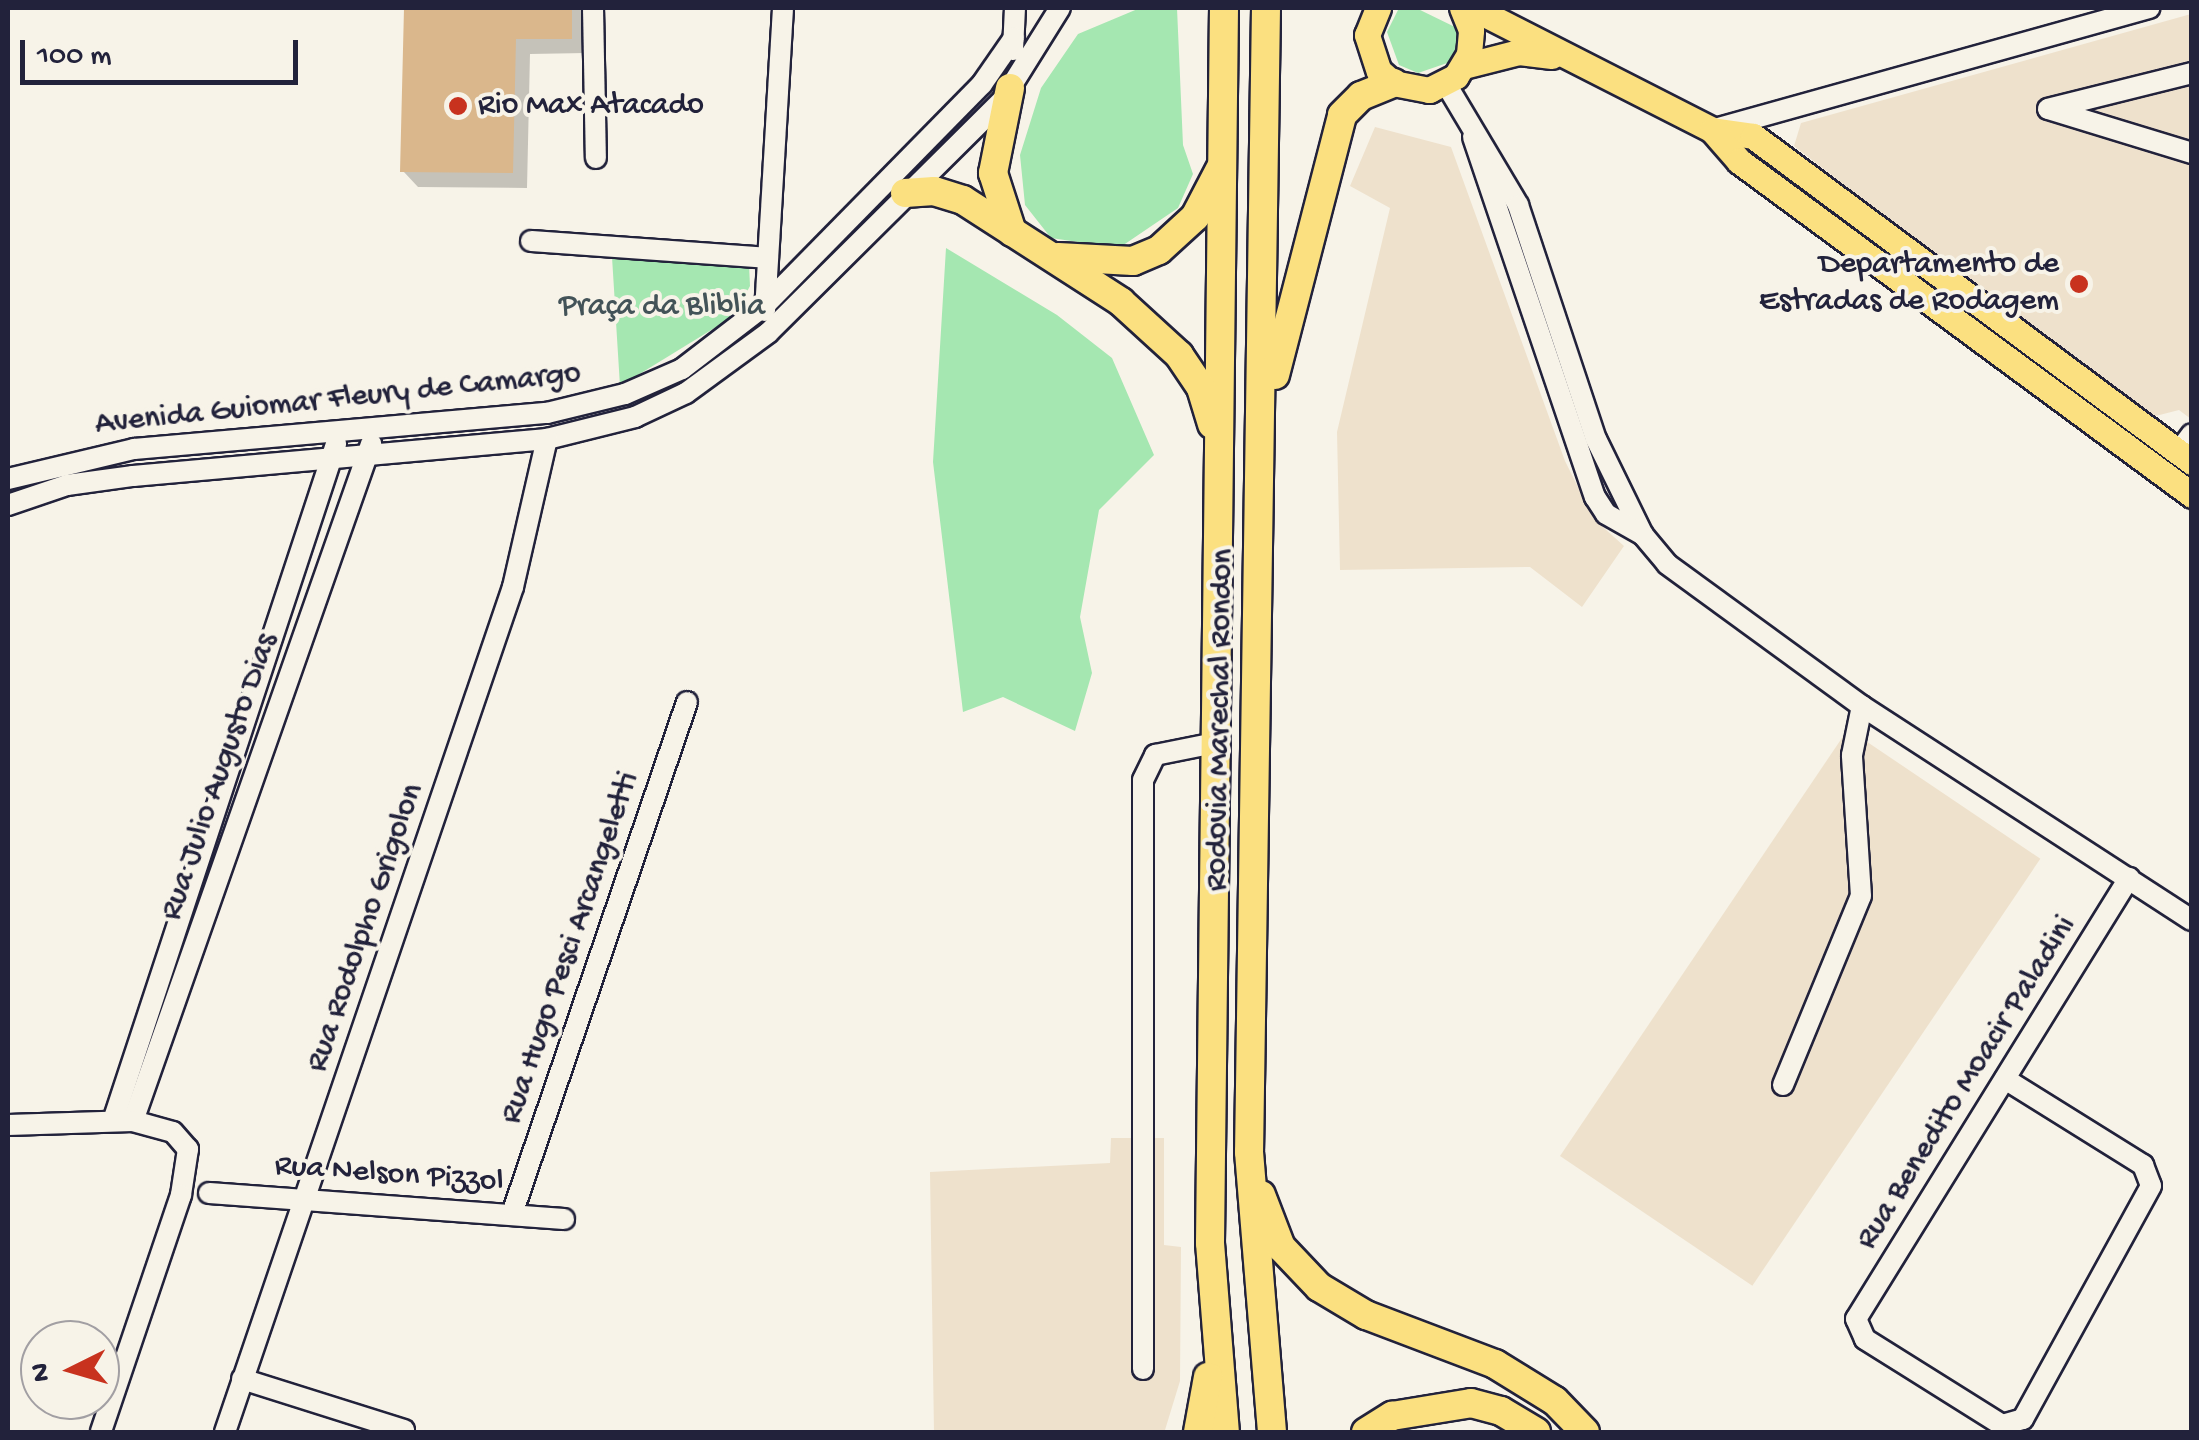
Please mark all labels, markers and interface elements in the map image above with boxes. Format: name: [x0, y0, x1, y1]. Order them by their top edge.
scale bar: [25, 20, 302, 82]
text: 100 m: [37, 40, 112, 75]
place label: Rio Max Atacado: [478, 87, 704, 125]
marker: Rio Max Atacado: [447, 95, 469, 117]
place label: Departamento de Estradas de Rodagem: [1759, 247, 2059, 322]
marker: Departamento de Estradas de Rodagem: [2068, 273, 2090, 295]
park label: Praça da Bliblia: [559, 288, 765, 326]
street label: Avenida Guiomar Fleury de Camargo: [93, 355, 583, 445]
street label: Rodovia Marechal Rondon: [1199, 548, 1243, 892]
street label: Rua Julio Augusto Dias: [153, 629, 287, 925]
street label: Rua Hugo Pesci Arcangeletti: [493, 767, 649, 1129]
street label: Rua Rodolpho Grigolon: [299, 779, 433, 1077]
street label: Rua Benedito Moacir Paladini: [1848, 909, 2086, 1257]
street label: Rua Nelson Pizzol: [273, 1148, 505, 1202]
north arrow: [20, 1320, 120, 1420]
text: N: [24, 1362, 59, 1383]

